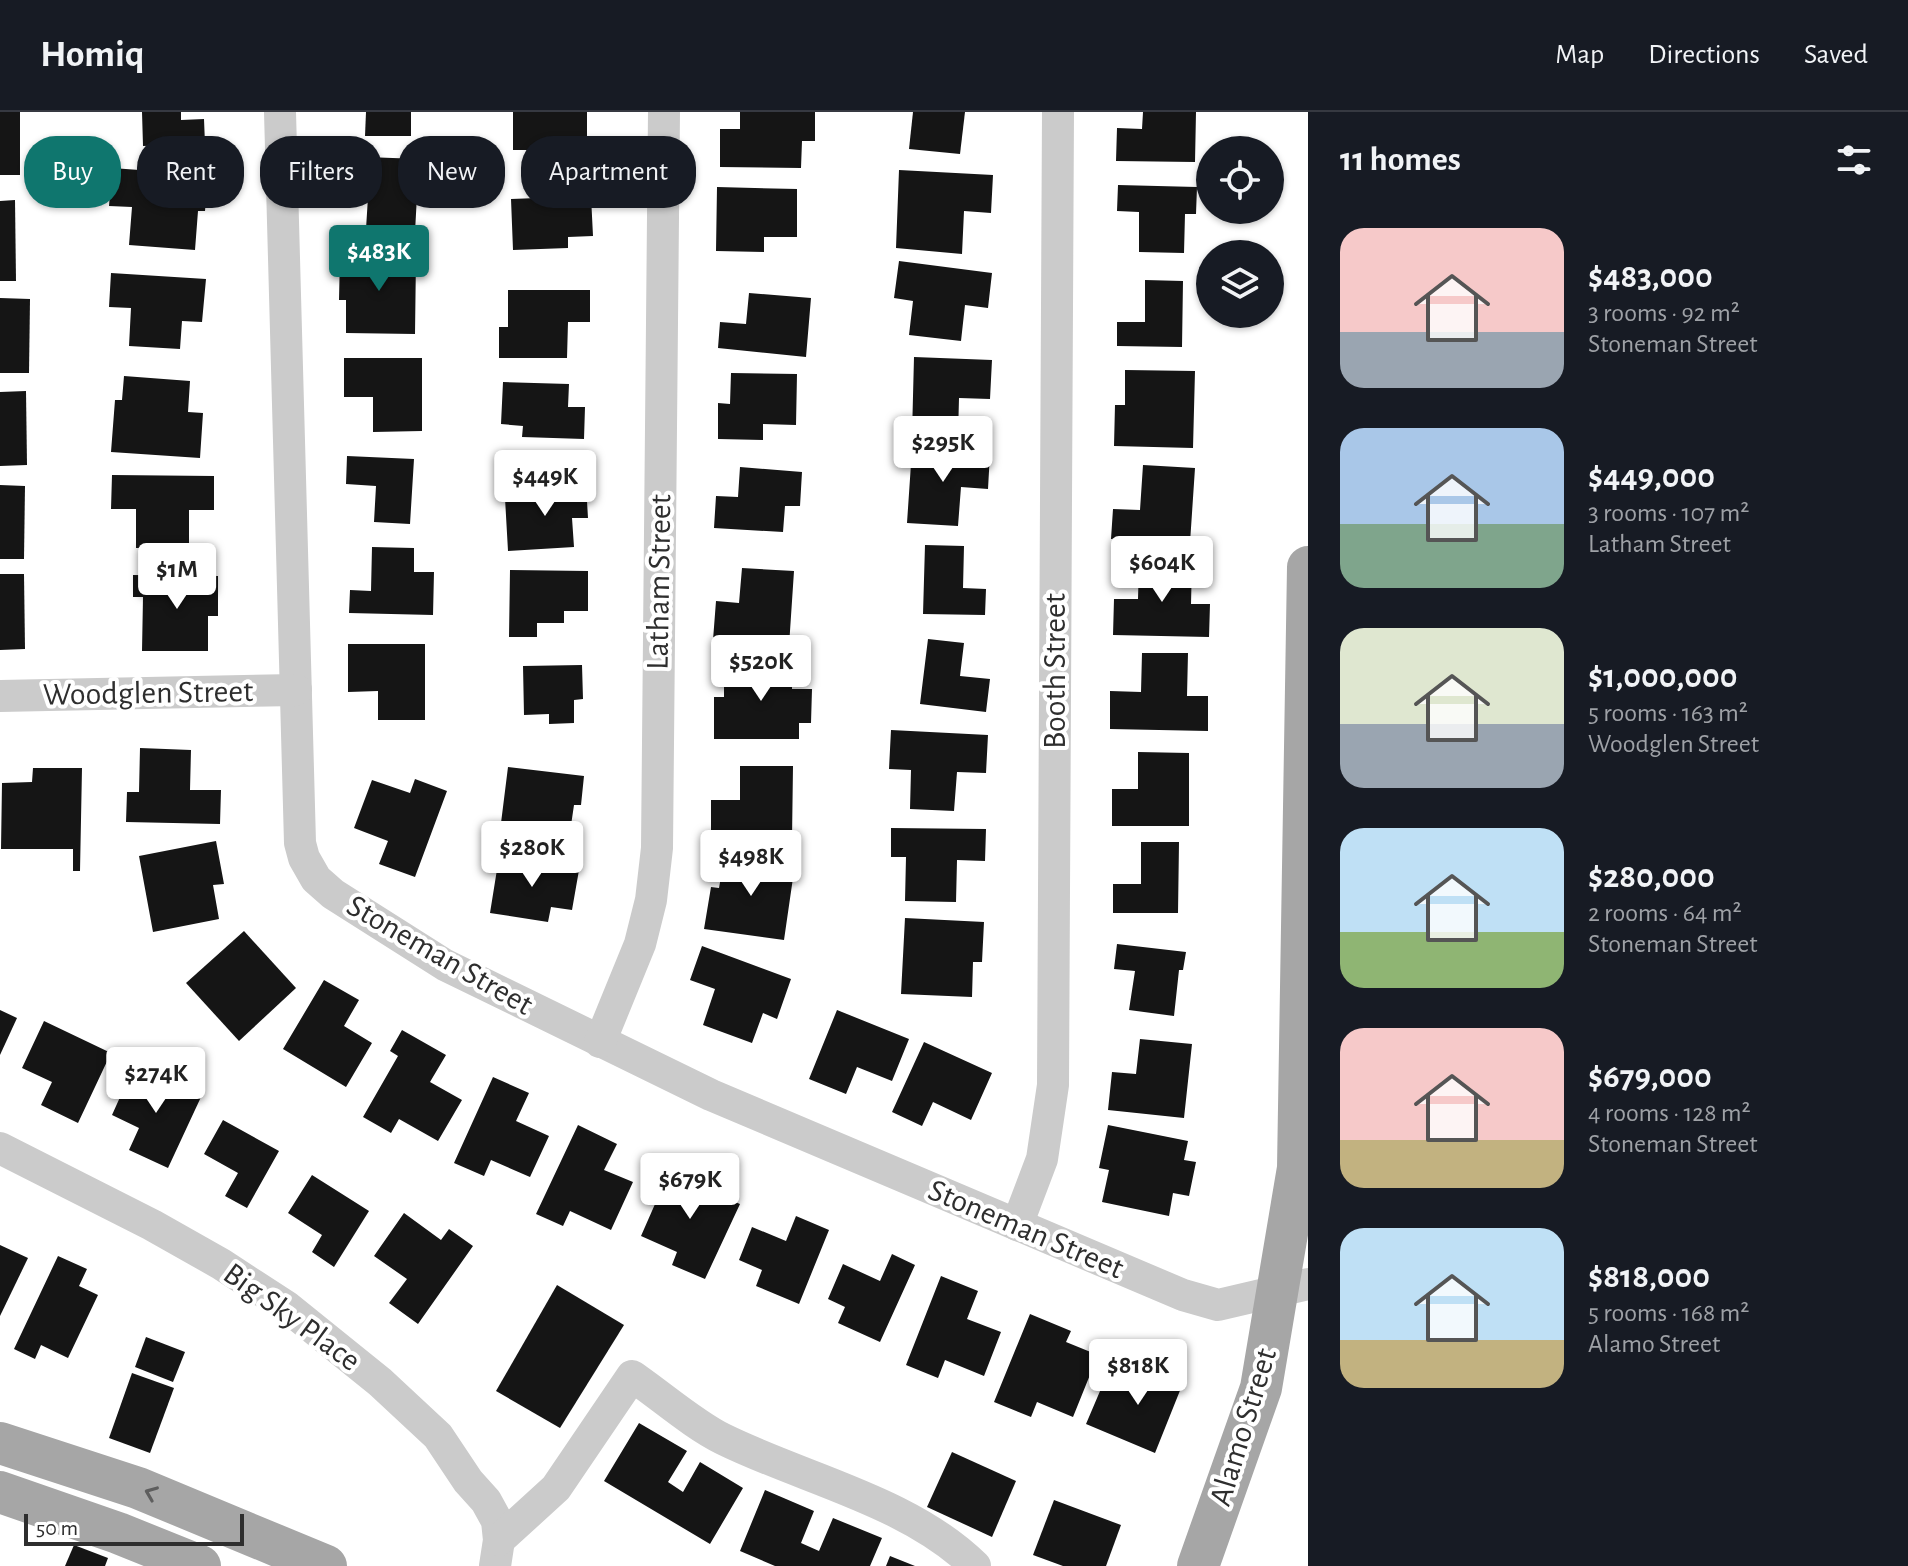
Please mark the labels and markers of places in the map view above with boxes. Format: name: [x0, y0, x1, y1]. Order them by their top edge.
pin: $483K: [323, 225, 435, 293]
pin: $295K: [887, 416, 999, 484]
pin: $449K: [489, 450, 601, 518]
pin: $604K: [1106, 536, 1218, 604]
pin: $1M: [138, 543, 216, 611]
pin: $520K: [705, 635, 817, 703]
pin: $280K: [476, 821, 588, 889]
pin: $498K: [695, 830, 807, 898]
pin: $274K: [100, 1047, 212, 1115]
pin: $679K: [634, 1153, 746, 1221]
pin: $818K: [1082, 1339, 1194, 1407]

